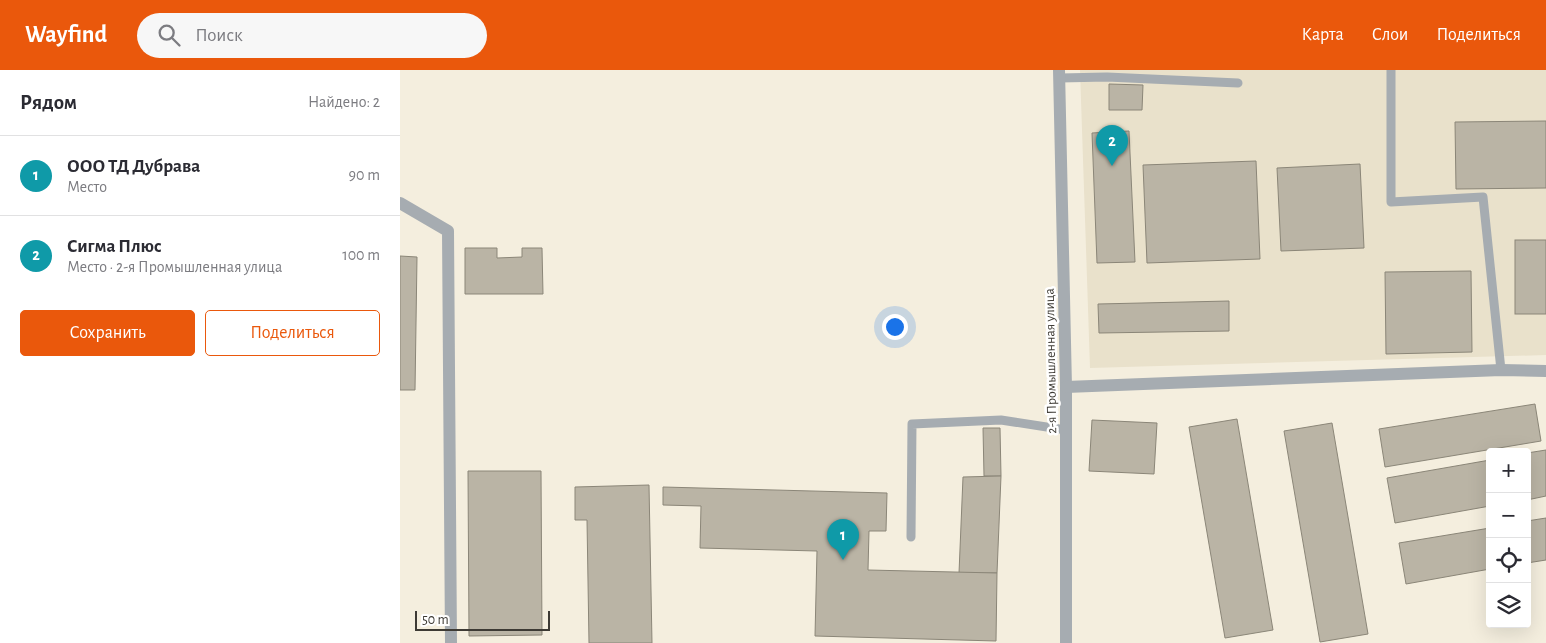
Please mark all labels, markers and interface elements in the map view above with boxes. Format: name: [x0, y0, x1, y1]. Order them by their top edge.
search box: [137, 13, 487, 58]
icon: search: [155, 21, 183, 49]
text: Wayfind: [25, 23, 107, 47]
text: Поиск: [195, 26, 243, 45]
text: Карта: [1302, 26, 1344, 44]
text: Слои: [1372, 26, 1408, 44]
text: Поделиться: [1436, 26, 1521, 44]
text: Рядом: [20, 92, 77, 113]
text: Найдено: 2: [308, 94, 380, 110]
pin: 2: [1096, 125, 1128, 166]
text: ООО ТД Дубрава: [67, 157, 200, 176]
text: 1: [33, 167, 39, 183]
text: 90 m: [349, 167, 380, 183]
text: Место: [67, 179, 107, 195]
text: Сигма Плюс: [67, 237, 162, 256]
text: 2: [32, 247, 40, 263]
text: 100 m: [342, 247, 380, 263]
text: Место · 2-я Промышленная улица: [67, 259, 282, 275]
street label: 2-я Промышленная улица: [1043, 288, 1059, 434]
button: Сохранить: [20, 310, 195, 356]
button: Поделиться: [205, 310, 380, 356]
your location: [882, 314, 908, 340]
map controls: [1486, 448, 1531, 628]
button: +: [1486, 448, 1531, 493]
button: −: [1486, 493, 1531, 538]
pin: 1: [827, 519, 859, 560]
button: locate: [1486, 538, 1531, 583]
button: layers: [1486, 583, 1531, 628]
scale bar: [415, 608, 550, 631]
text: 50 m: [422, 613, 449, 627]

